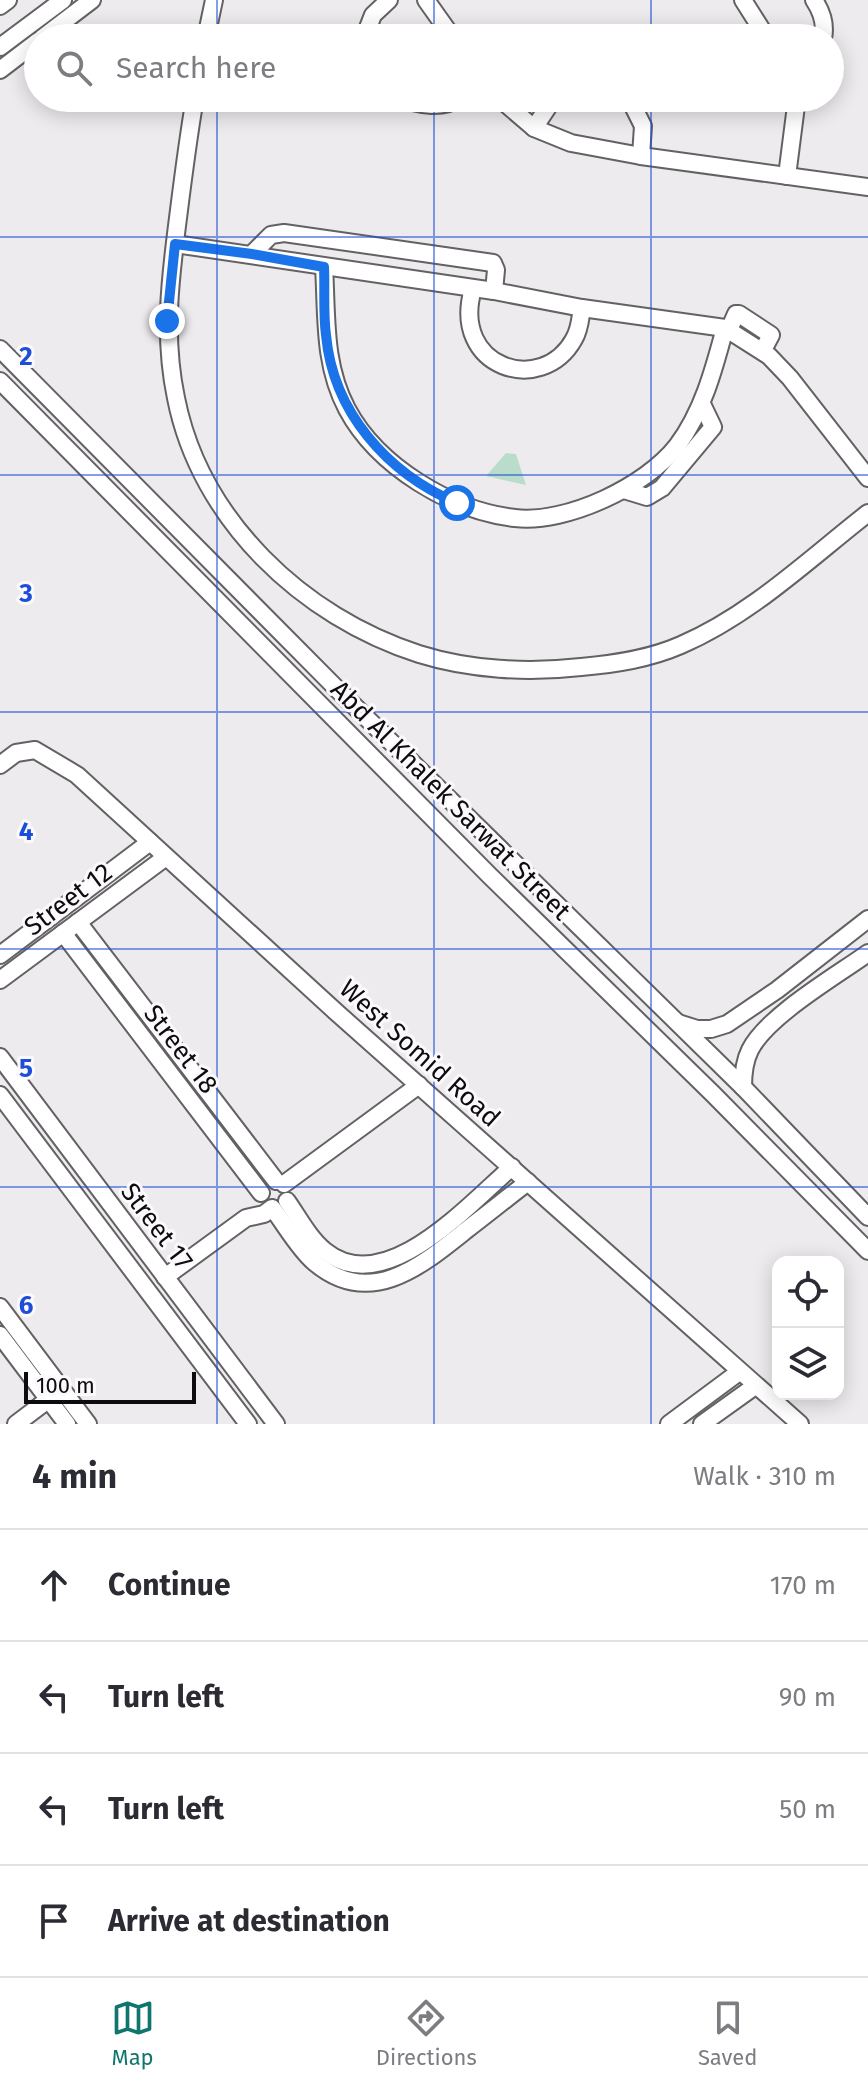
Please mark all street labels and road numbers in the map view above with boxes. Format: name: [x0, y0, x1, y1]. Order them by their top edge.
street label: Abd Al Khalek Sarwat Street: [324, 674, 577, 927]
street label: Street 12: [18, 856, 118, 942]
street label: West Somid Road: [333, 973, 506, 1134]
street label: Street 18: [137, 999, 224, 1100]
street label: Street 17: [114, 1177, 199, 1276]

